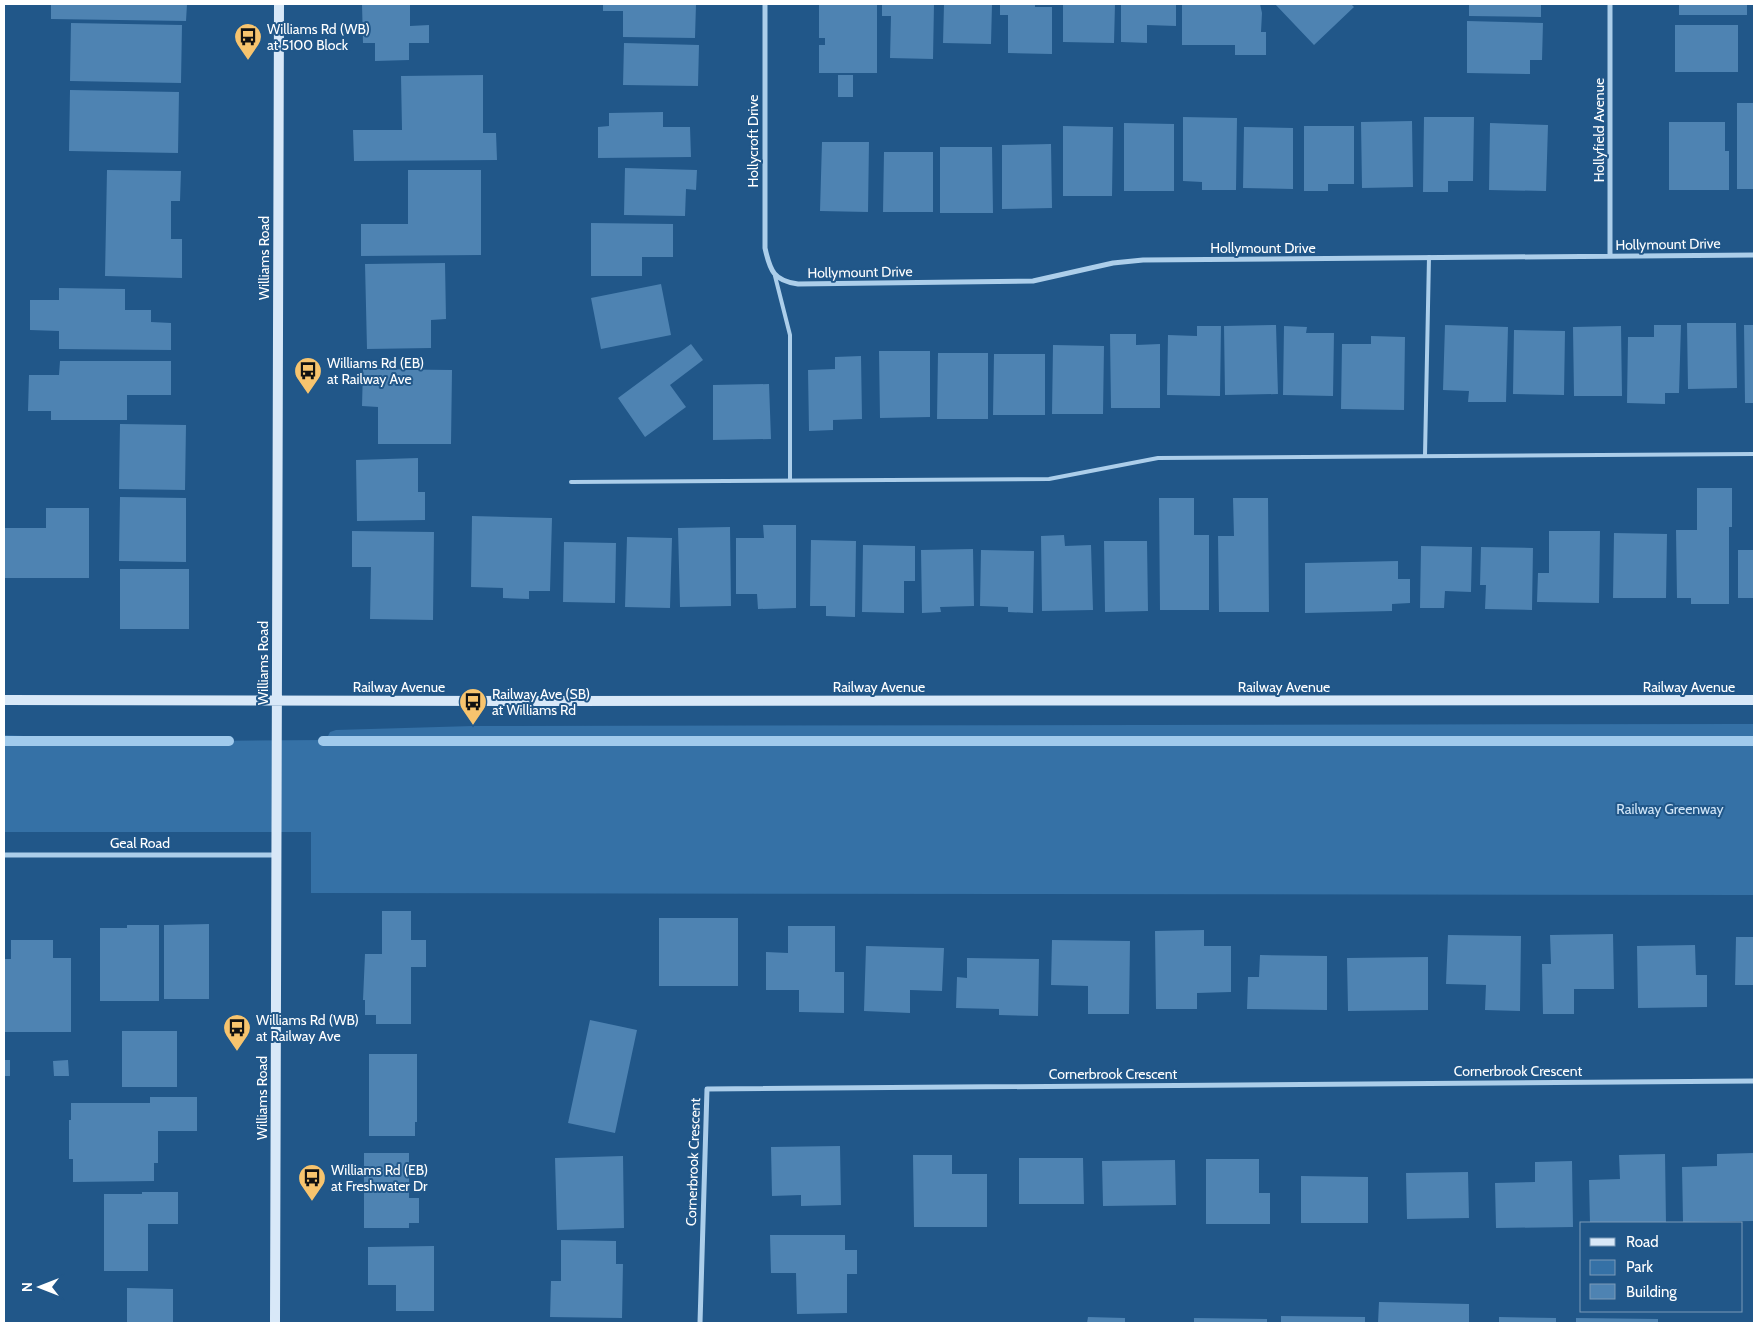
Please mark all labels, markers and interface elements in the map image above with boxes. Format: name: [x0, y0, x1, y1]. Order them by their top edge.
place label: Williams Rd (WB) at 5100 Block: [267, 20, 370, 54]
bus stop icon: Williams Rd (WB) at 5100 Block: [233, 22, 263, 61]
street label: Hollyfield Avenue: [1590, 78, 1608, 182]
street label: Hollycroft Drive: [744, 95, 762, 187]
street label: Williams Road: [255, 216, 273, 300]
street label: Hollymount Drive: [1615, 234, 1721, 254]
street label: Hollymount Drive: [1210, 239, 1316, 257]
street label: Hollymount Drive: [807, 262, 913, 282]
place label: Williams Rd (EB) at Railway Ave: [327, 354, 424, 388]
bus stop icon: Williams Rd (EB) at Railway Ave: [293, 356, 323, 395]
street label: Williams Road: [254, 621, 272, 705]
street label: Railway Avenue: [353, 678, 445, 696]
street label: Railway Avenue: [833, 678, 925, 696]
street label: Railway Avenue: [1238, 678, 1330, 696]
street label: Railway Avenue: [1643, 678, 1735, 696]
place label: Railway Ave (SB) at Williams Rd: [492, 685, 590, 719]
bus stop icon: Railway Ave (SB) at Williams Rd: [458, 687, 488, 726]
park label: Railway Greenway: [1616, 800, 1724, 818]
street label: Geal Road: [110, 834, 170, 852]
place label: Williams Rd (WB) at Railway Ave: [256, 1011, 359, 1045]
bus stop icon: Williams Rd (WB) at Railway Ave: [222, 1013, 252, 1052]
street label: Williams Road: [253, 1056, 271, 1140]
street label: Cornerbrook Crescent: [1454, 1062, 1582, 1080]
street label: Cornerbrook Crescent: [1049, 1065, 1177, 1083]
street label: Cornerbrook Crescent: [682, 1097, 704, 1226]
place label: Williams Rd (EB) at Freshwater Dr: [331, 1161, 428, 1195]
bus stop icon: Williams Rd (EB) at Freshwater Dr: [297, 1163, 327, 1202]
legend: [1580, 1222, 1743, 1312]
text: Road: [1626, 1233, 1659, 1251]
text: Park: [1626, 1258, 1653, 1276]
north arrow: [15, 1262, 65, 1312]
text: N: [18, 1282, 36, 1292]
text: Building: [1626, 1283, 1677, 1301]

